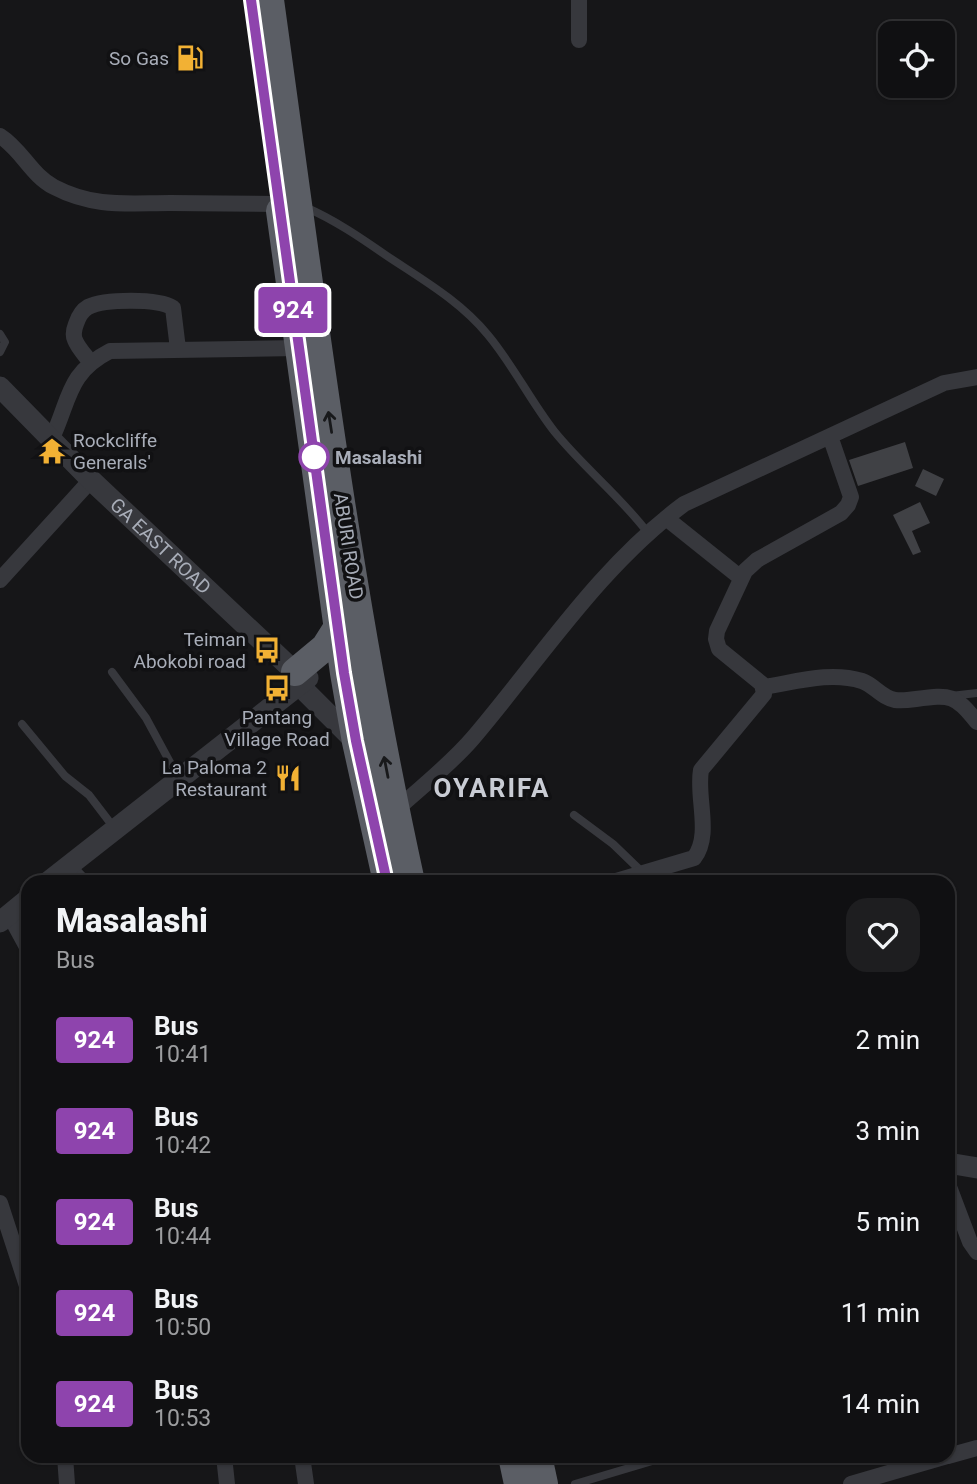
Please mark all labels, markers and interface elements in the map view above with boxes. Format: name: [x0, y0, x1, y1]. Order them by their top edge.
map controls: [878, 21, 955, 98]
button: locate: [878, 21, 955, 98]
fuel station icon: So Gas: [175, 43, 205, 73]
place label: So Gas: [109, 47, 169, 70]
line badge: 924: [253, 287, 333, 333]
text: 924: [272, 296, 314, 324]
one-way arrow: [323, 411, 336, 434]
place label: Rockcliffe Generals': [73, 429, 157, 474]
temple icon: Rockcliffe Generals': [37, 436, 67, 466]
marker: Masalashi: [299, 442, 329, 472]
place label: Masalashi: [335, 446, 422, 469]
street label: ABURI ROAD: [329, 491, 368, 601]
street label: GA EAST ROAD: [105, 493, 216, 599]
place label: Teiman Abokobi road: [133, 628, 246, 673]
bus stop icon: Teiman Abokobi road: [252, 635, 282, 665]
bus stop icon: Pantang Village Road: [262, 673, 292, 703]
place label: Pantang Village Road: [224, 706, 330, 751]
place label: La Paloma 2 Restaurant: [162, 756, 267, 801]
one-way arrow: [379, 756, 393, 779]
restaurant icon: La Paloma 2 Restaurant: [273, 763, 303, 793]
district label: OYARIFA: [434, 773, 550, 803]
button: heart: [846, 898, 920, 972]
text: Masalashi: [56, 901, 208, 940]
text: Bus: [56, 947, 95, 974]
text: Bus: [154, 1011, 199, 1041]
text: 2 min: [855, 1025, 920, 1055]
text: 924: [74, 1026, 115, 1054]
text: 10:41: [154, 1041, 211, 1068]
text: Bus: [154, 1102, 199, 1132]
text: 3 min: [855, 1116, 920, 1146]
text: 924: [74, 1117, 115, 1145]
text: 10:42: [154, 1132, 211, 1159]
text: Bus: [154, 1193, 199, 1223]
text: 5 min: [855, 1207, 920, 1237]
text: 924: [74, 1208, 115, 1236]
text: 10:44: [154, 1223, 211, 1250]
text: Bus: [154, 1284, 199, 1314]
text: 11 min: [841, 1298, 920, 1328]
text: 924: [74, 1299, 115, 1327]
text: 10:50: [154, 1314, 211, 1341]
text: Bus: [154, 1375, 199, 1405]
text: 14 min: [841, 1389, 920, 1419]
text: 924: [74, 1390, 115, 1418]
text: 10:53: [154, 1405, 211, 1432]

